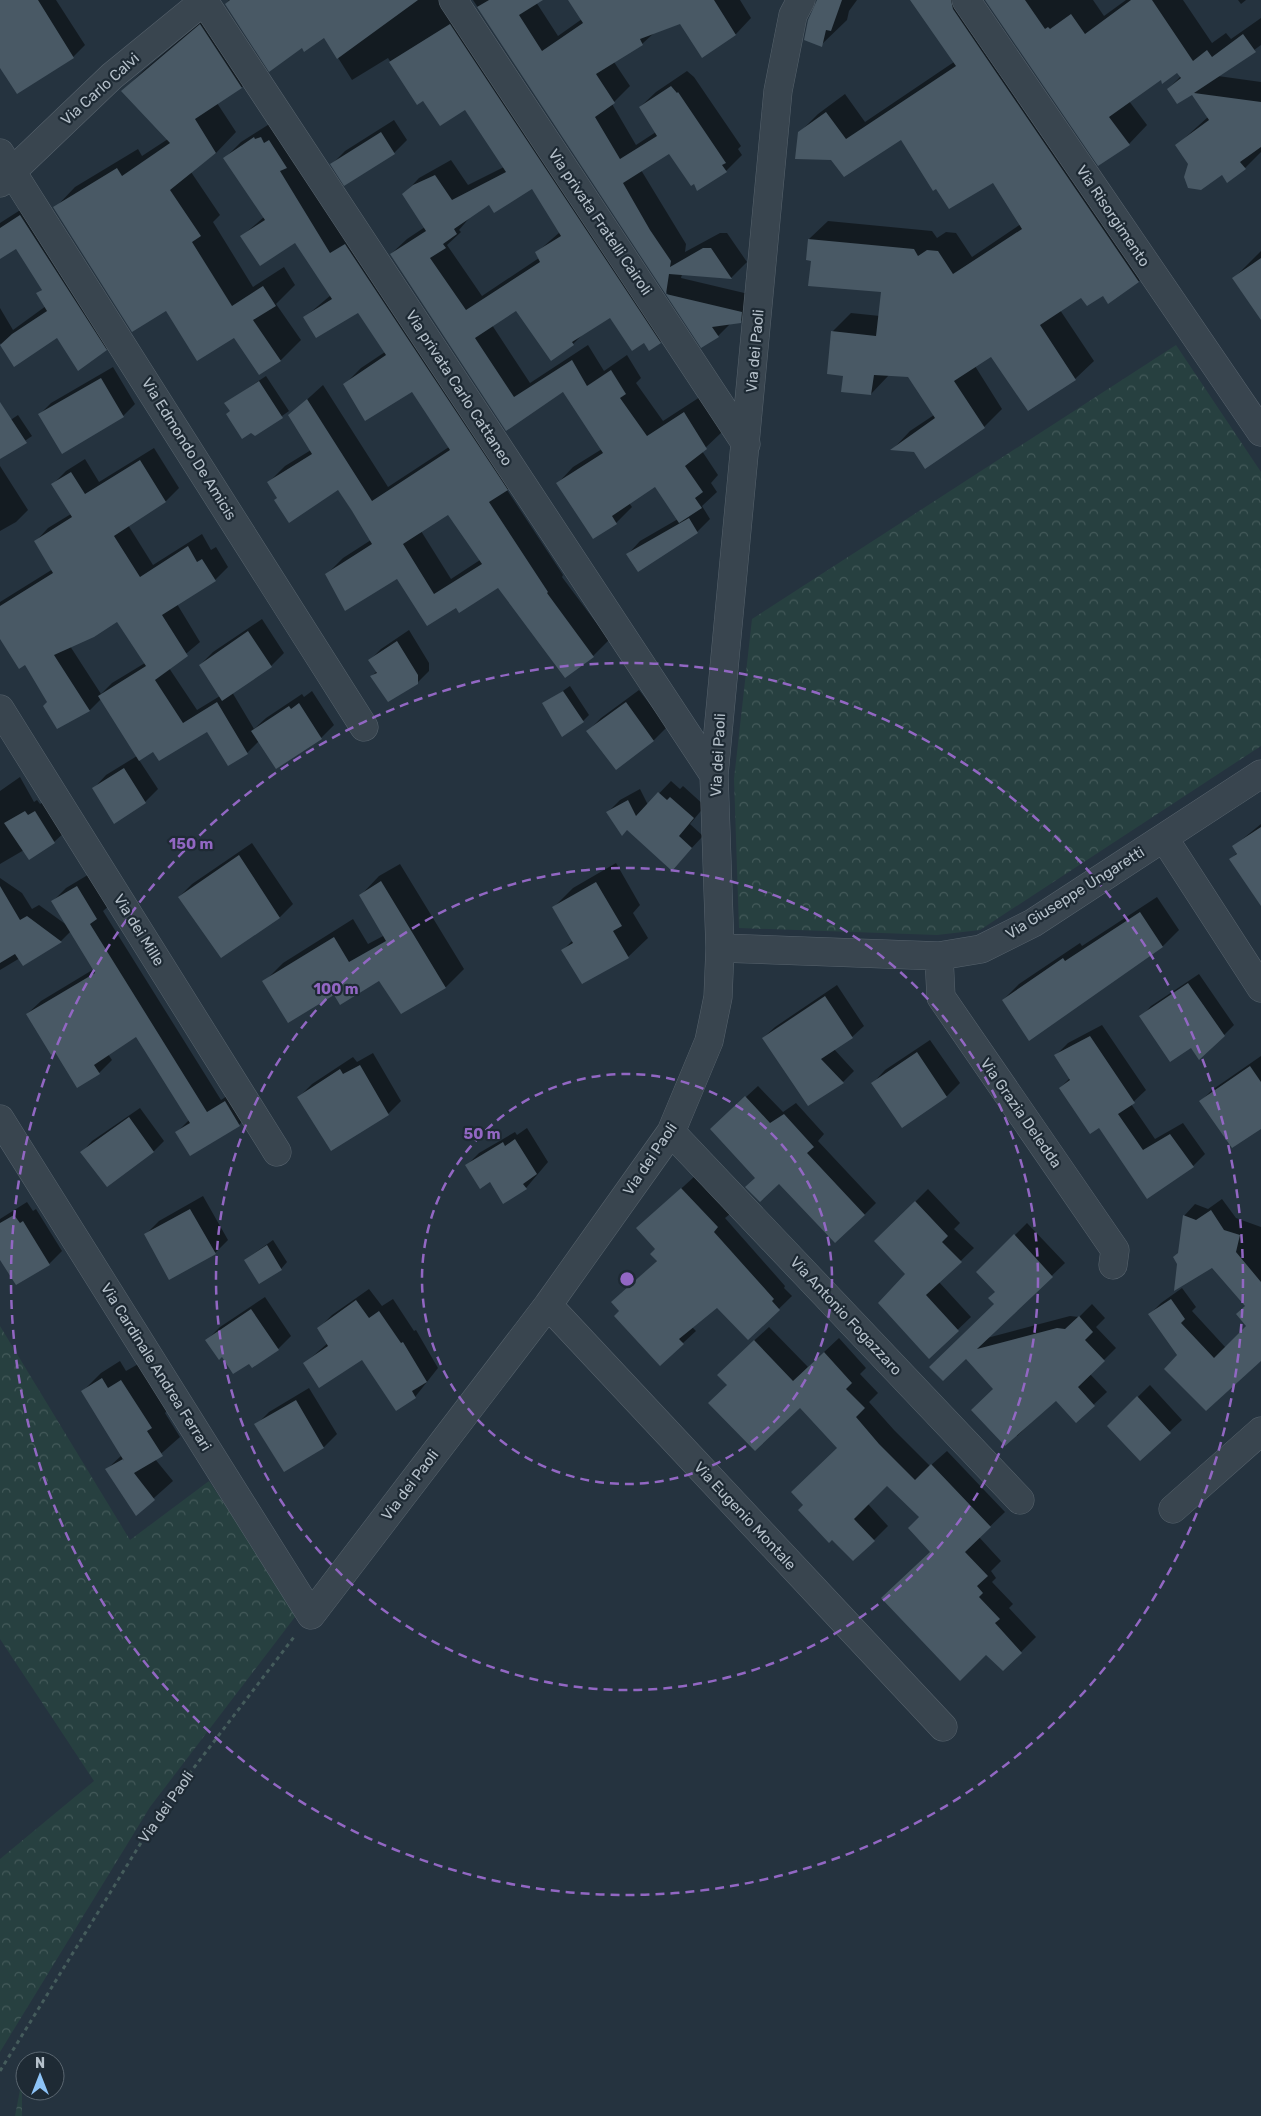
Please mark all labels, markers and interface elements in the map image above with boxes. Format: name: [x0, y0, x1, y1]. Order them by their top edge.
street label: Via Carlo Calvi: [57, 49, 143, 129]
street label: Via privata Fratelli Cairoli: [544, 146, 656, 298]
street label: Via Risorgimento: [1072, 162, 1154, 270]
street label: Via privata Carlo Cattaneo: [402, 307, 516, 469]
street label: Via dei Paoli: [742, 309, 768, 393]
street label: Via Edmondo De Amicis: [138, 375, 240, 524]
street label: Via dei Paoli: [707, 713, 729, 797]
text: 150 m: [169, 835, 213, 853]
street label: Via Giuseppe Ungaretti: [1002, 843, 1148, 943]
street label: Via dei Mille: [110, 891, 168, 969]
text: 100 m: [314, 980, 358, 998]
street label: Via Grazia Deledda: [976, 1055, 1066, 1171]
street label: Via dei Paoli: [619, 1119, 681, 1199]
text: 50 m: [464, 1125, 500, 1143]
street label: Via Antonio Fogazzaro: [786, 1253, 906, 1379]
centre of rings: [618, 1270, 636, 1288]
street label: Via Cardinale Andrea Ferrari: [97, 1280, 215, 1454]
street label: Via dei Paoli: [378, 1446, 442, 1524]
street label: Via Eugenio Montale: [690, 1458, 800, 1574]
street label: Via dei Paoli: [135, 1768, 197, 1846]
north arrow: [15, 2051, 65, 2101]
text: N: [35, 2055, 45, 2072]

